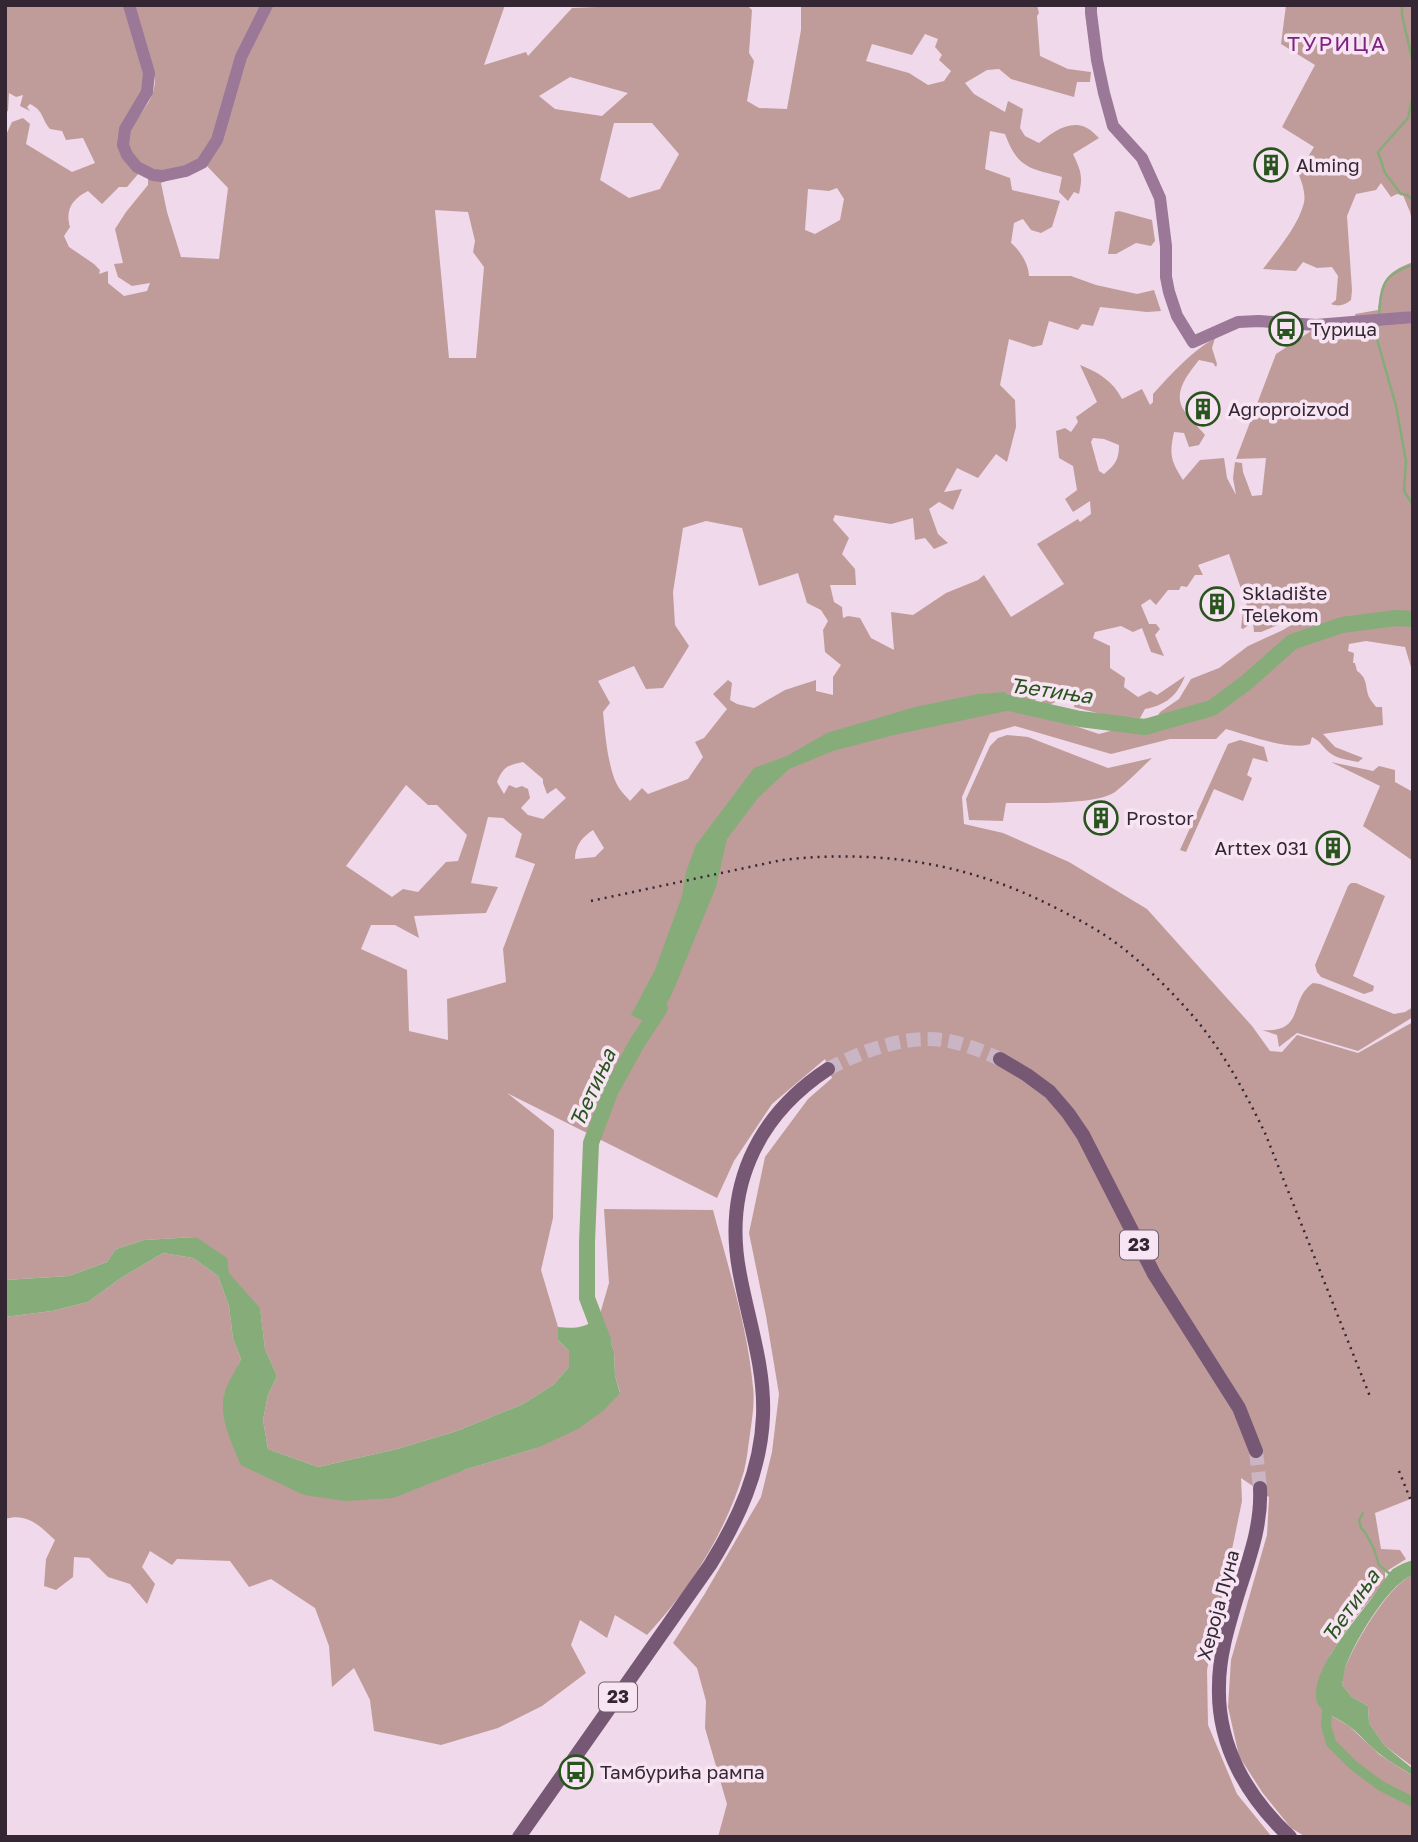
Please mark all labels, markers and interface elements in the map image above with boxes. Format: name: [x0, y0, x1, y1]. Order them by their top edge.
district label: ТУРИЦА: [1287, 30, 1387, 56]
building icon: Alming: [1252, 146, 1290, 184]
place label: Alming: [1296, 153, 1360, 176]
bus stop icon: Турица: [1267, 310, 1305, 348]
place label: Турица: [1310, 317, 1377, 340]
building icon: Agroproizvod: [1184, 390, 1222, 428]
place label: Agroproizvod: [1228, 397, 1349, 420]
place label: Skladište Telekom: [1242, 581, 1327, 626]
building icon: Skladište Telekom: [1198, 585, 1236, 623]
water label: Ђетиња: [1008, 671, 1095, 709]
building icon: Prostor: [1082, 799, 1120, 837]
place label: Prostor: [1126, 806, 1194, 829]
building icon: Arttex 031: [1314, 829, 1352, 867]
place label: Arttex 031: [1215, 836, 1308, 859]
water label: Ђетиња: [563, 1043, 621, 1131]
road number: 23: [1120, 1230, 1158, 1260]
street label: Хероја Луна: [1192, 1547, 1243, 1663]
water label: Ђетиња: [1316, 1563, 1385, 1647]
road number: 23: [599, 1682, 637, 1712]
bus stop icon: Тамбурића рампа: [557, 1753, 595, 1791]
place label: Тамбурића рампа: [600, 1760, 765, 1783]

